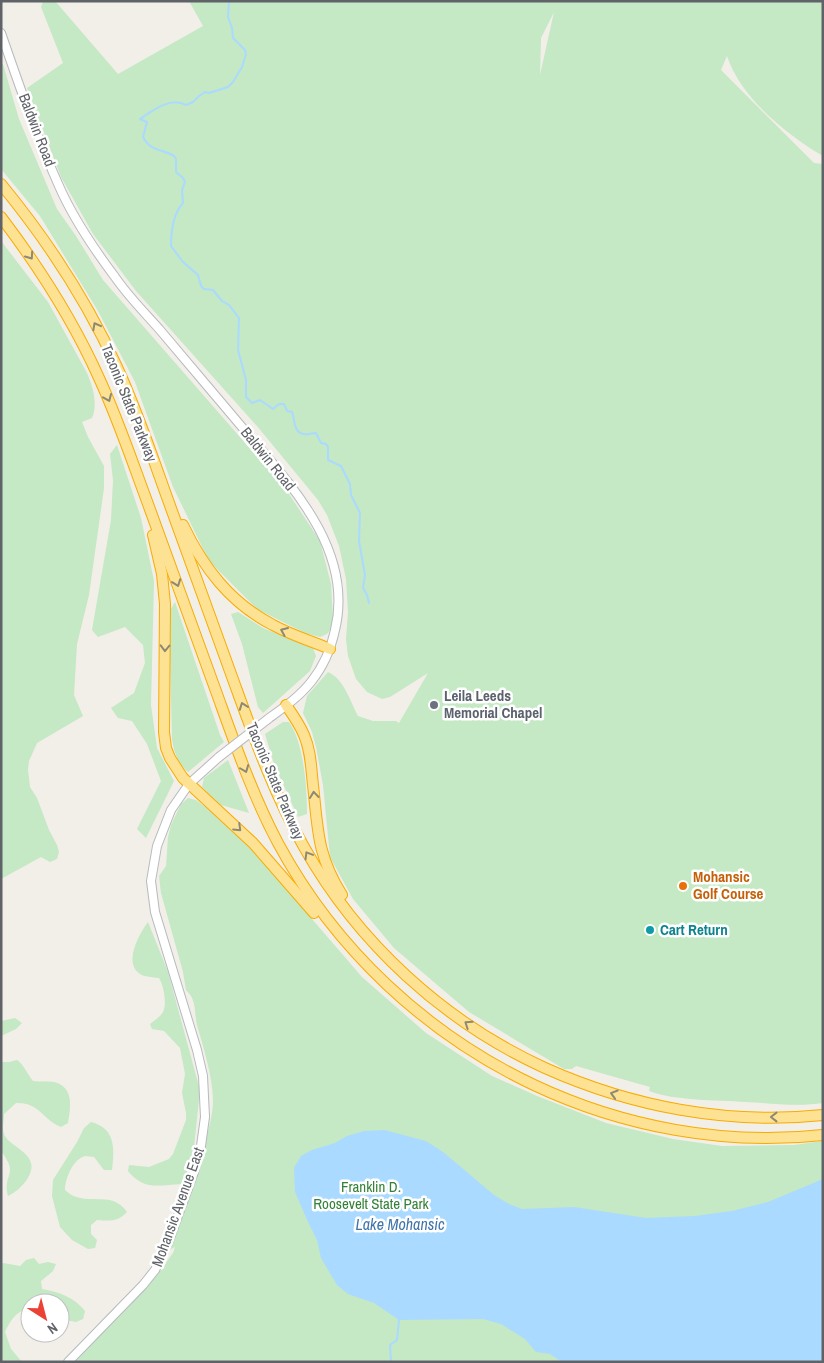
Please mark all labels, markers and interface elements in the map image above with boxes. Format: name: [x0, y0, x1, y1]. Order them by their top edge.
street label: Baldwin Road: [14, 90, 61, 169]
one-way arrow: [24, 250, 33, 260]
one-way arrow: [93, 322, 103, 331]
street label: Taconic State Parkway: [96, 341, 163, 466]
one-way arrow: [102, 393, 112, 402]
street label: Baldwin Road: [236, 422, 301, 495]
one-way arrow: [171, 579, 181, 587]
one-way arrow: [280, 626, 289, 637]
one-way arrow: [160, 644, 171, 652]
place label: Leila Leeds Memorial Chapel: [444, 685, 542, 723]
marker: Leila Leeds Memorial Chapel: [428, 699, 440, 711]
one-way arrow: [239, 702, 249, 711]
street label: Taconic State Parkway: [241, 719, 310, 843]
one-way arrow: [239, 764, 249, 773]
one-way arrow: [309, 791, 320, 799]
one-way arrow: [232, 822, 241, 831]
one-way arrow: [305, 851, 315, 860]
place label: Mohansic Golf Course: [693, 866, 764, 904]
marker: Mohansic Golf Course: [677, 880, 689, 892]
place label: Cart Return: [660, 919, 728, 940]
marker: Cart Return: [644, 924, 656, 936]
one-way arrow: [464, 1021, 474, 1030]
one-way arrow: [610, 1089, 619, 1099]
one-way arrow: [770, 1112, 778, 1122]
street label: Mohansic Avenue East: [146, 1144, 209, 1269]
park label: Franklin D. Roosevelt State Park: [313, 1176, 430, 1214]
water label: Lake Mohansic: [356, 1213, 445, 1235]
north arrow: [20, 1293, 70, 1343]
text: N: [44, 1319, 61, 1338]

